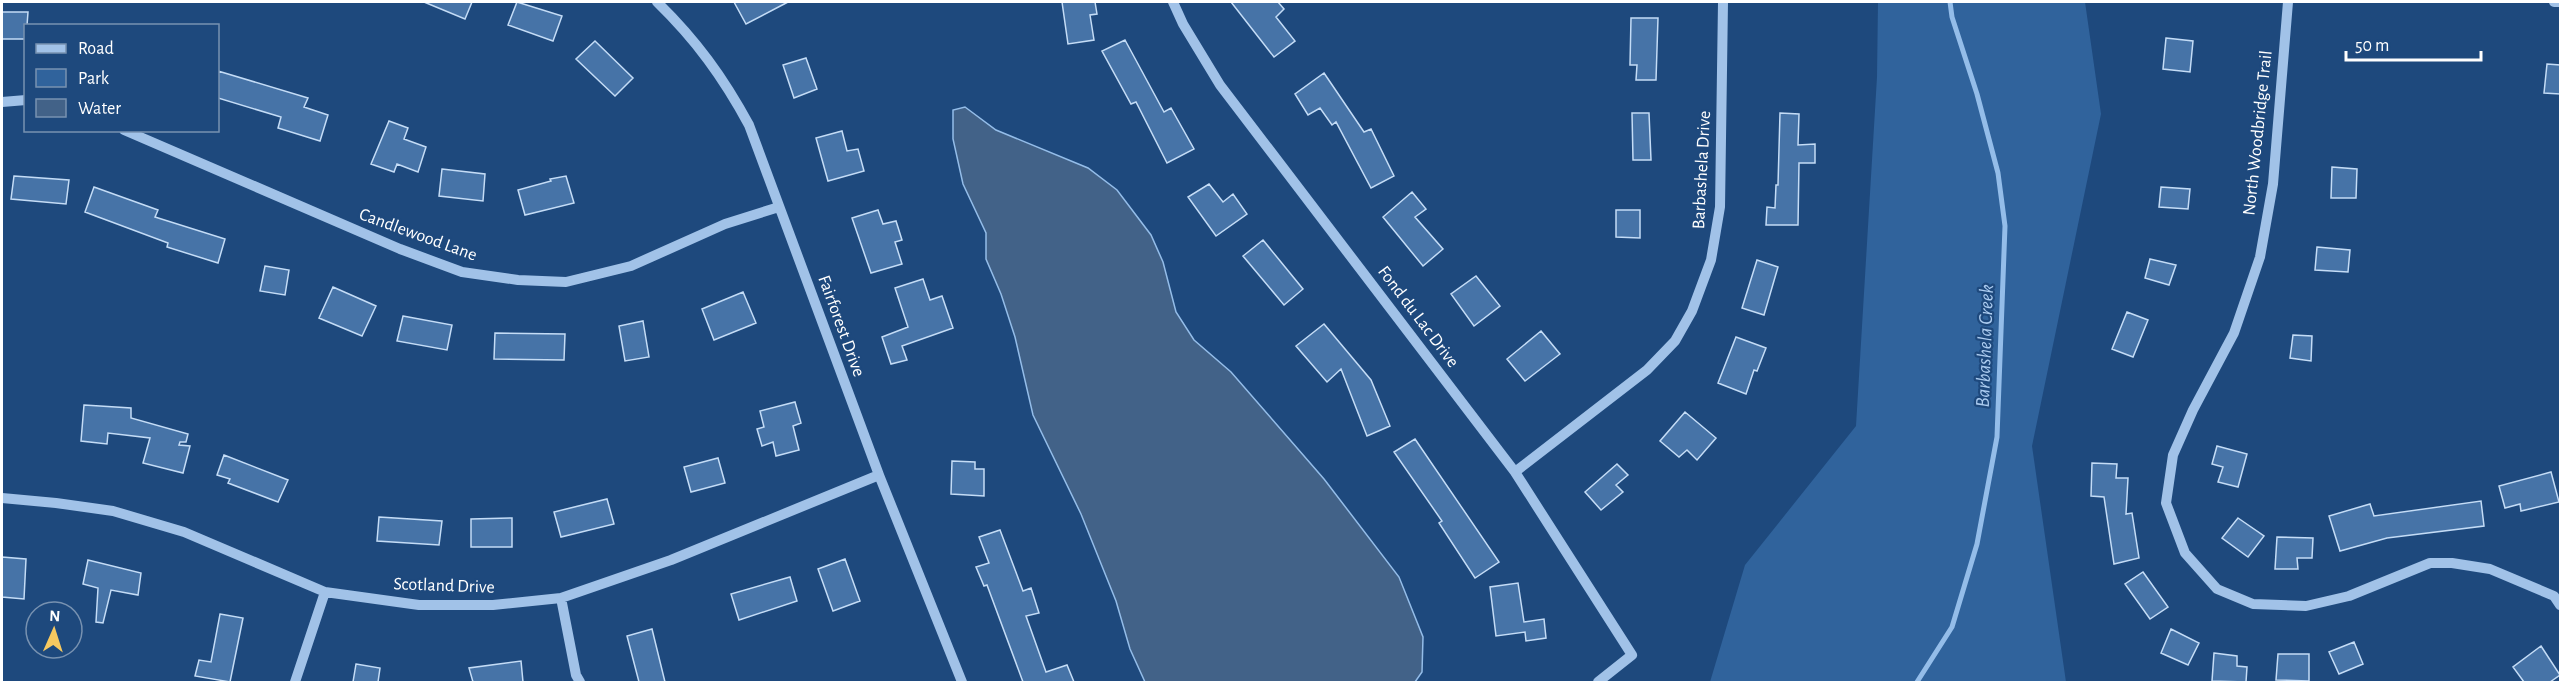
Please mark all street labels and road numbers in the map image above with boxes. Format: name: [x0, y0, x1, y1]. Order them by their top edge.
street label: North Woodbridge Trail: [2240, 50, 2276, 216]
street label: Barbashela Drive: [1690, 110, 1714, 230]
street label: Candlewood Lane: [357, 205, 479, 265]
street label: Fond du Lac Drive: [1374, 263, 1462, 371]
street label: Fairforest Drive: [814, 273, 868, 379]
street label: Scotland Drive: [393, 575, 495, 597]

